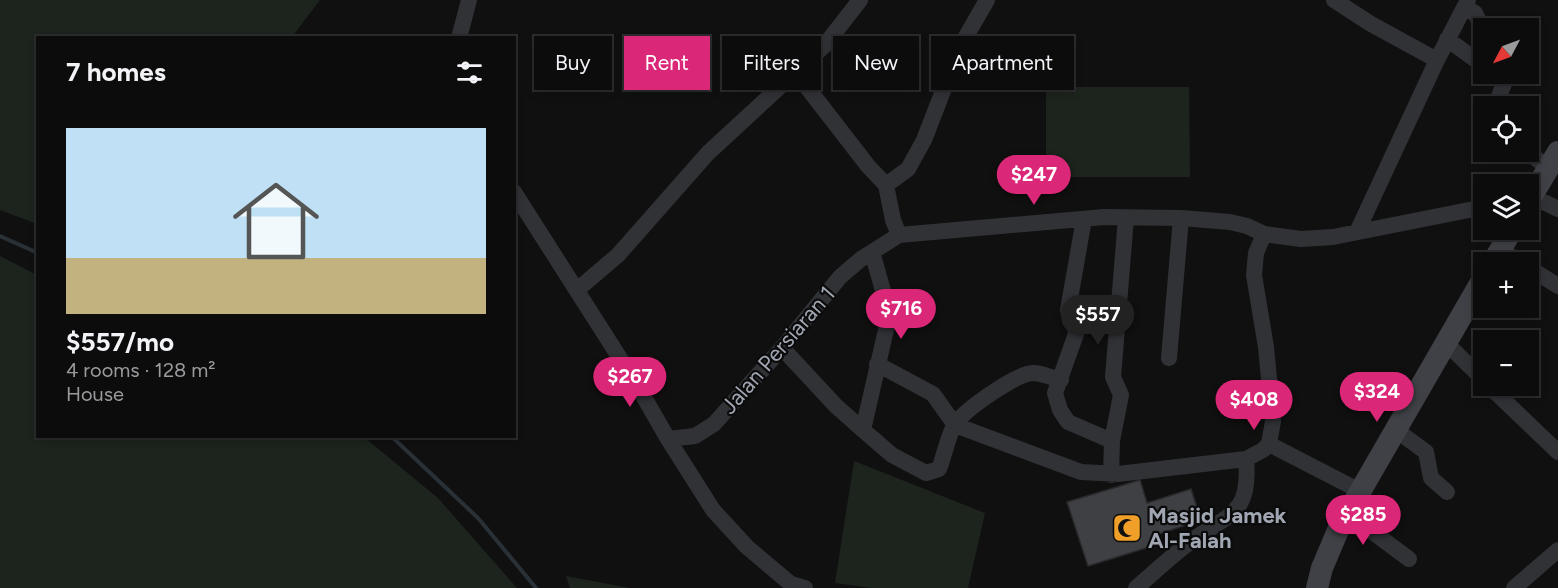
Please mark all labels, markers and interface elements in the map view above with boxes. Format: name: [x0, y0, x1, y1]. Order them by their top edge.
north arrow: [1473, 18, 1539, 84]
map controls: [1473, 18, 1539, 396]
chip: Buy: [534, 36, 612, 90]
chip: Rent: [624, 36, 710, 90]
chip: Filters: [722, 36, 821, 90]
chip: New: [833, 36, 919, 90]
chip: Apartment: [931, 36, 1074, 90]
text: 7 homes: [66, 56, 166, 88]
icon: filters: [453, 56, 486, 89]
button: locate: [1473, 96, 1539, 162]
pin: $247: [998, 155, 1070, 206]
text: $247: [1011, 162, 1057, 186]
icon: home: [222, 167, 330, 275]
button: layers: [1473, 174, 1539, 240]
button: +: [1473, 252, 1539, 318]
street label: Jalan Persiaran 1: [715, 281, 841, 419]
pin: $716: [865, 289, 937, 340]
pin: $557: [1062, 295, 1134, 346]
text: $716: [880, 296, 922, 320]
text: $557: [1075, 302, 1121, 326]
text: $557/mo: [66, 326, 174, 358]
button: −: [1473, 330, 1539, 396]
pin: $267: [594, 357, 666, 408]
text: 4 rooms · 128 m²: [66, 358, 216, 382]
text: $267: [607, 364, 653, 388]
pin: $324: [1341, 372, 1413, 423]
text: $324: [1354, 379, 1400, 403]
pin: $408: [1218, 380, 1290, 431]
text: House: [66, 382, 124, 406]
text: $408: [1230, 387, 1278, 411]
pin: $285: [1327, 495, 1399, 546]
place label: Masjid Jamek Al-Falah: [1148, 502, 1287, 554]
text: $285: [1340, 502, 1386, 526]
mosque icon: Masjid Jamek Al-Falah: [1111, 512, 1143, 544]

